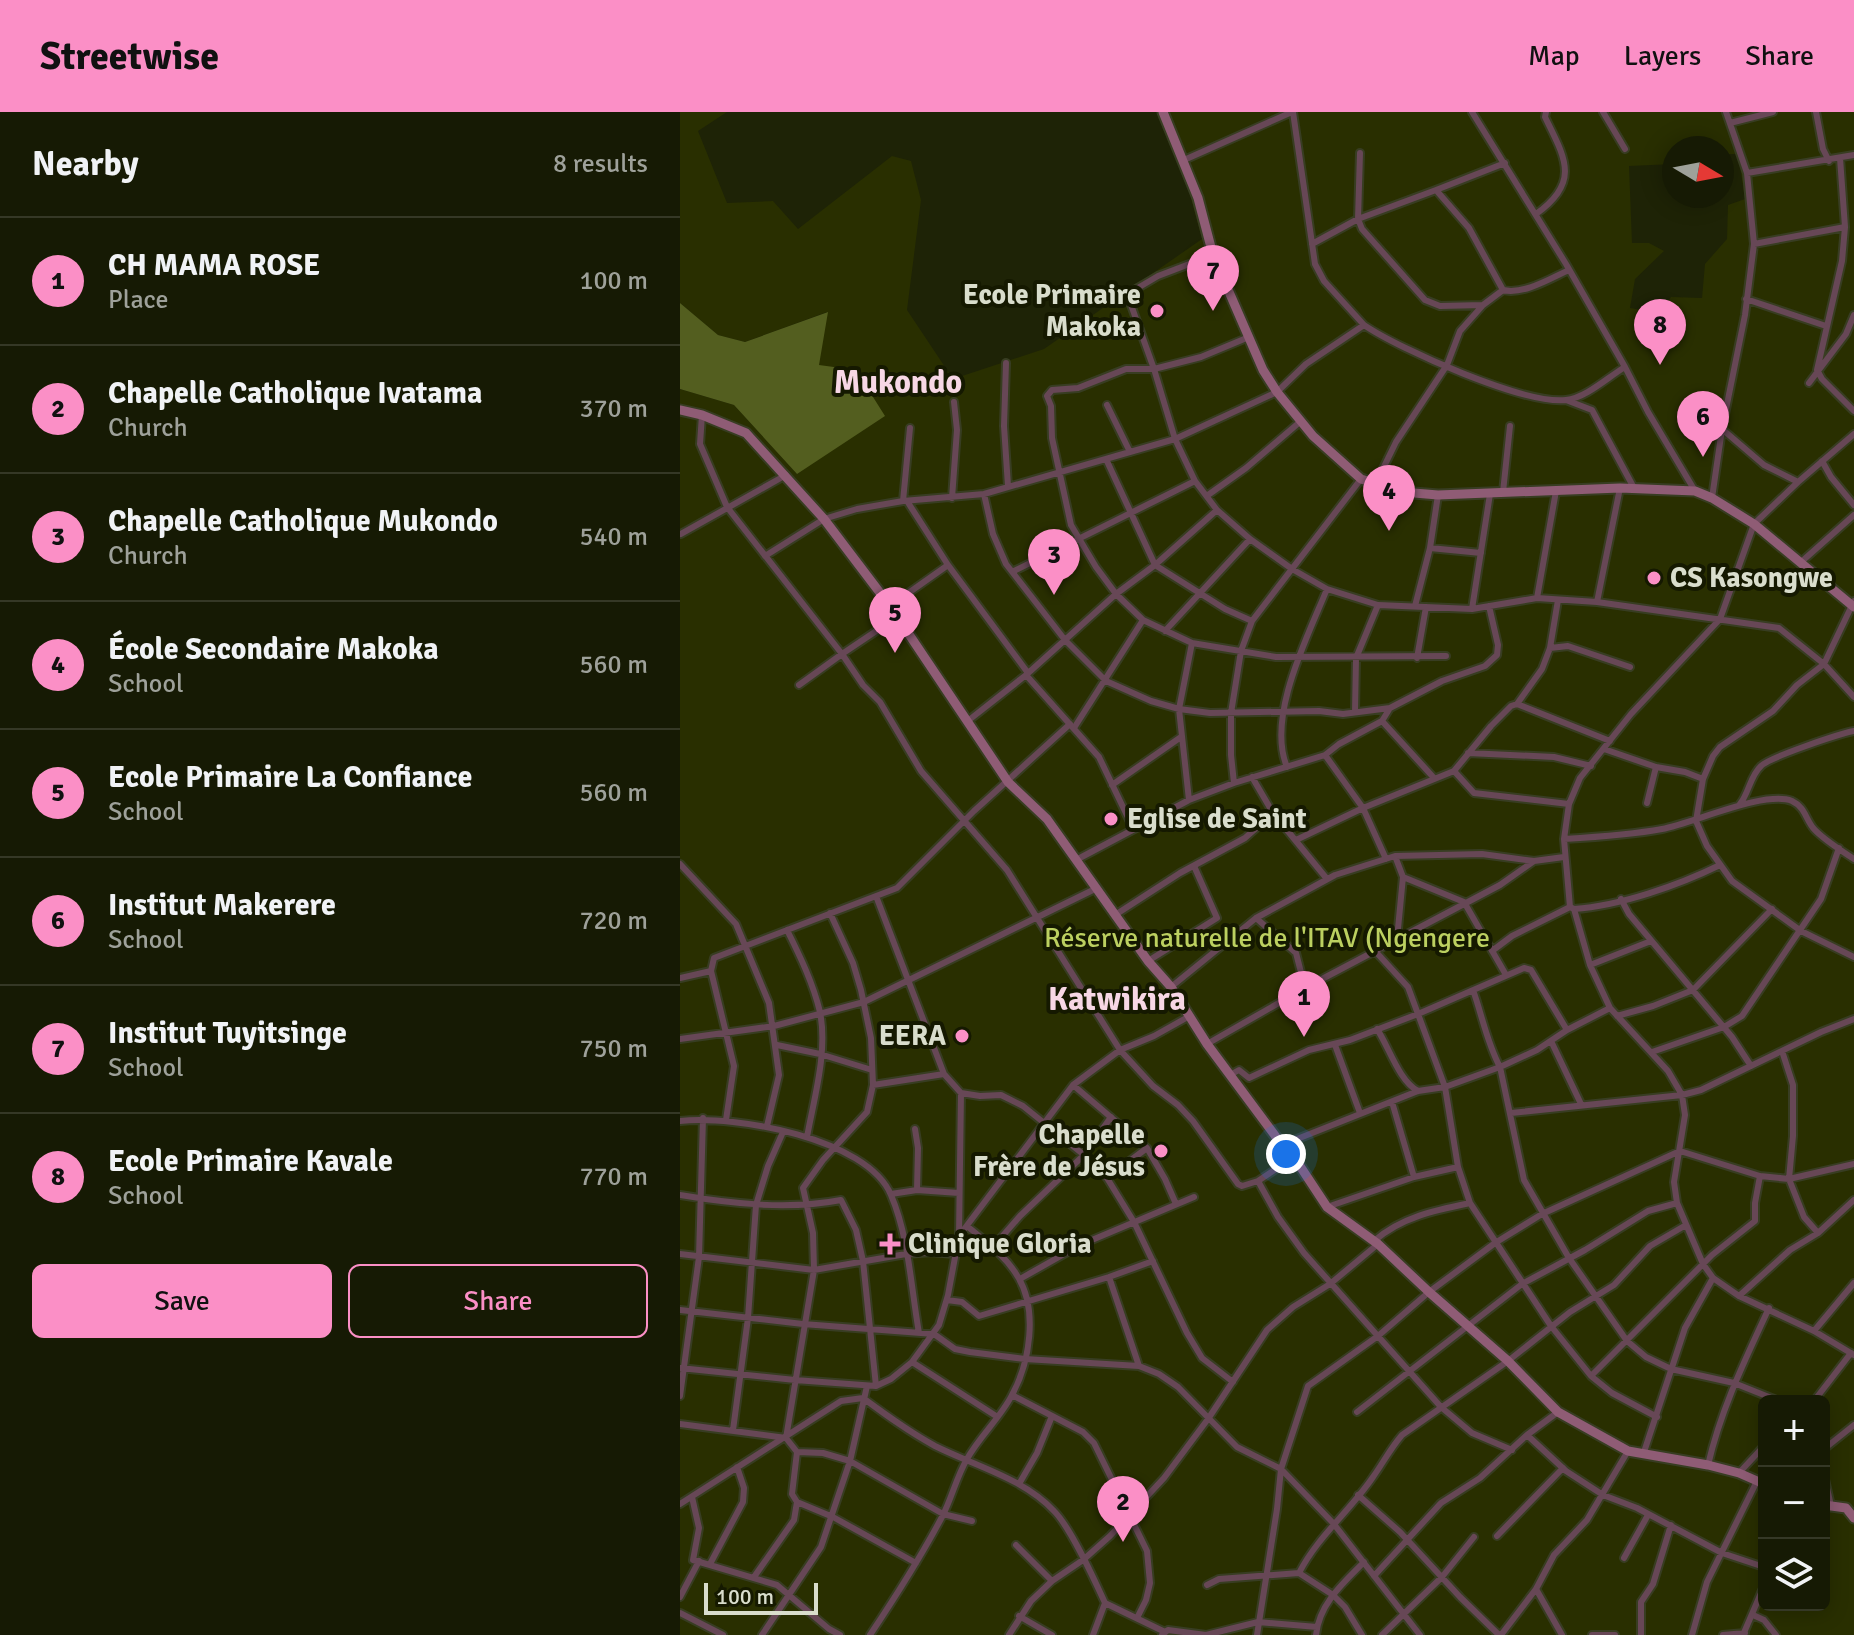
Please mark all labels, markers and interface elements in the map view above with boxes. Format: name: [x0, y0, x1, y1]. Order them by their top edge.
text: Streetwise: [40, 33, 219, 80]
text: Map: [1528, 39, 1580, 73]
text: Layers: [1624, 39, 1701, 73]
text: Share: [1745, 39, 1814, 73]
north arrow: [1662, 136, 1734, 208]
text: Nearby: [32, 143, 139, 185]
text: 8 results: [553, 148, 648, 180]
pin: 7: [1187, 245, 1239, 311]
text: CH MAMA ROSE: [108, 247, 320, 284]
text: 1: [51, 265, 65, 297]
text: 100 m: [579, 265, 648, 297]
place label: Ecole Primaire Makoka: [963, 278, 1141, 344]
text: Place: [108, 284, 169, 316]
pin: 8: [1634, 299, 1686, 365]
marker: Ecole Primaire Makoka: [1148, 302, 1166, 320]
district label: Mukondo: [834, 363, 962, 402]
text: Chapelle Catholique Ivatama: [108, 375, 482, 412]
pin: 6: [1677, 391, 1729, 457]
text: 2: [51, 393, 65, 425]
text: 370 m: [579, 393, 648, 425]
text: Church: [108, 412, 188, 444]
pin: 4: [1363, 465, 1415, 531]
text: Chapelle Catholique Mukondo: [108, 503, 498, 540]
text: 3: [51, 521, 65, 553]
text: 540 m: [579, 521, 648, 553]
pin: 3: [1028, 529, 1080, 595]
text: Church: [108, 540, 188, 572]
place label: CS Kasongwe: [1670, 561, 1833, 595]
marker: CS Kasongwe: [1645, 569, 1663, 587]
pin: 5: [869, 587, 921, 653]
text: École Secondaire Makoka: [108, 631, 439, 668]
text: 4: [51, 649, 65, 681]
text: 560 m: [579, 649, 648, 681]
text: School: [108, 668, 184, 700]
text: Ecole Primaire La Confiance: [108, 759, 472, 796]
text: 5: [51, 777, 65, 809]
text: 560 m: [579, 777, 648, 809]
text: School: [108, 796, 184, 828]
place label: Eglise de Saint: [1127, 802, 1307, 836]
marker: Eglise de Saint: [1102, 810, 1120, 828]
text: Institut Makerere: [108, 887, 336, 924]
text: 6: [51, 905, 65, 937]
text: 720 m: [579, 905, 648, 937]
park label: Réserve naturelle de l'ITAV (Ngengere: [1044, 921, 1490, 955]
text: School: [108, 924, 184, 956]
pin: 1: [1278, 971, 1330, 1037]
district label: Katwikira: [1048, 980, 1186, 1019]
text: Institut Tuyitsinge: [108, 1015, 347, 1052]
place label: EERA: [879, 1019, 946, 1053]
marker: EERA: [953, 1027, 971, 1045]
text: 7: [51, 1033, 65, 1065]
text: 750 m: [579, 1033, 648, 1065]
text: School: [108, 1052, 184, 1084]
place label: Chapelle Frère de Jésus: [973, 1118, 1145, 1184]
your location: [1266, 1134, 1306, 1174]
marker: Chapelle Frère de Jésus: [1152, 1142, 1170, 1160]
text: Ecole Primaire Kavale: [108, 1143, 393, 1180]
text: 8: [51, 1161, 65, 1193]
text: 770 m: [579, 1161, 648, 1193]
text: School: [108, 1180, 184, 1212]
place label: Clinique Gloria: [908, 1227, 1092, 1261]
marker: Clinique Gloria: [879, 1233, 901, 1255]
button: Save: [32, 1264, 332, 1338]
button: Share: [348, 1264, 648, 1338]
map controls: [1758, 1395, 1830, 1611]
button: +: [1758, 1395, 1830, 1467]
button: −: [1758, 1467, 1830, 1539]
pin: 2: [1097, 1476, 1149, 1542]
button: layers: [1758, 1539, 1830, 1611]
scale bar: [704, 1579, 818, 1615]
text: 100 m: [716, 1583, 774, 1610]

